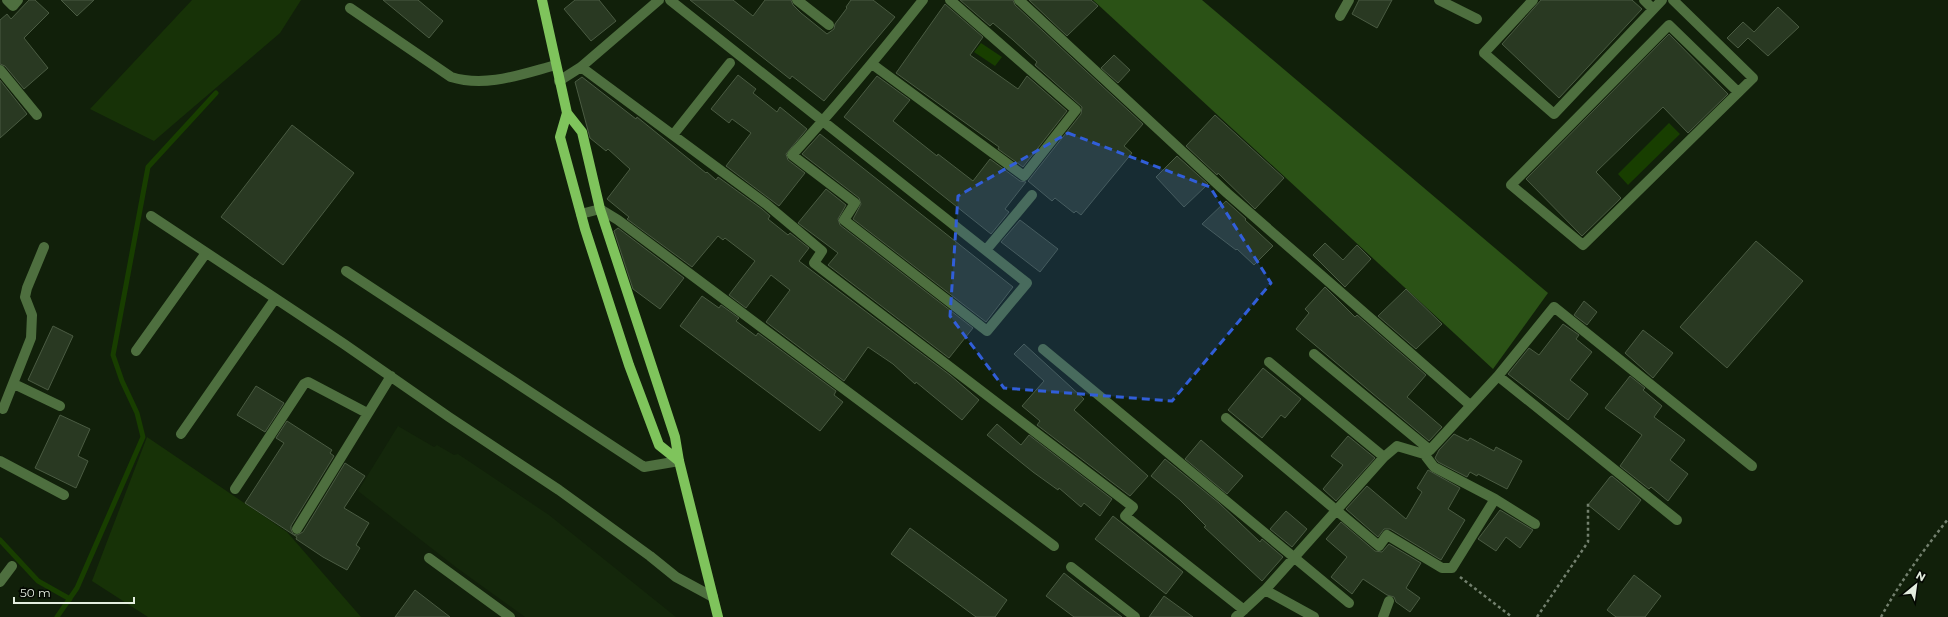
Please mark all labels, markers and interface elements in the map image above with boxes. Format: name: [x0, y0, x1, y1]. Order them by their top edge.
north arrow: [1896, 565, 1936, 605]
text: N: [1914, 568, 1928, 585]
scale bar: [14, 579, 134, 605]
text: 50 m: [20, 585, 51, 600]

